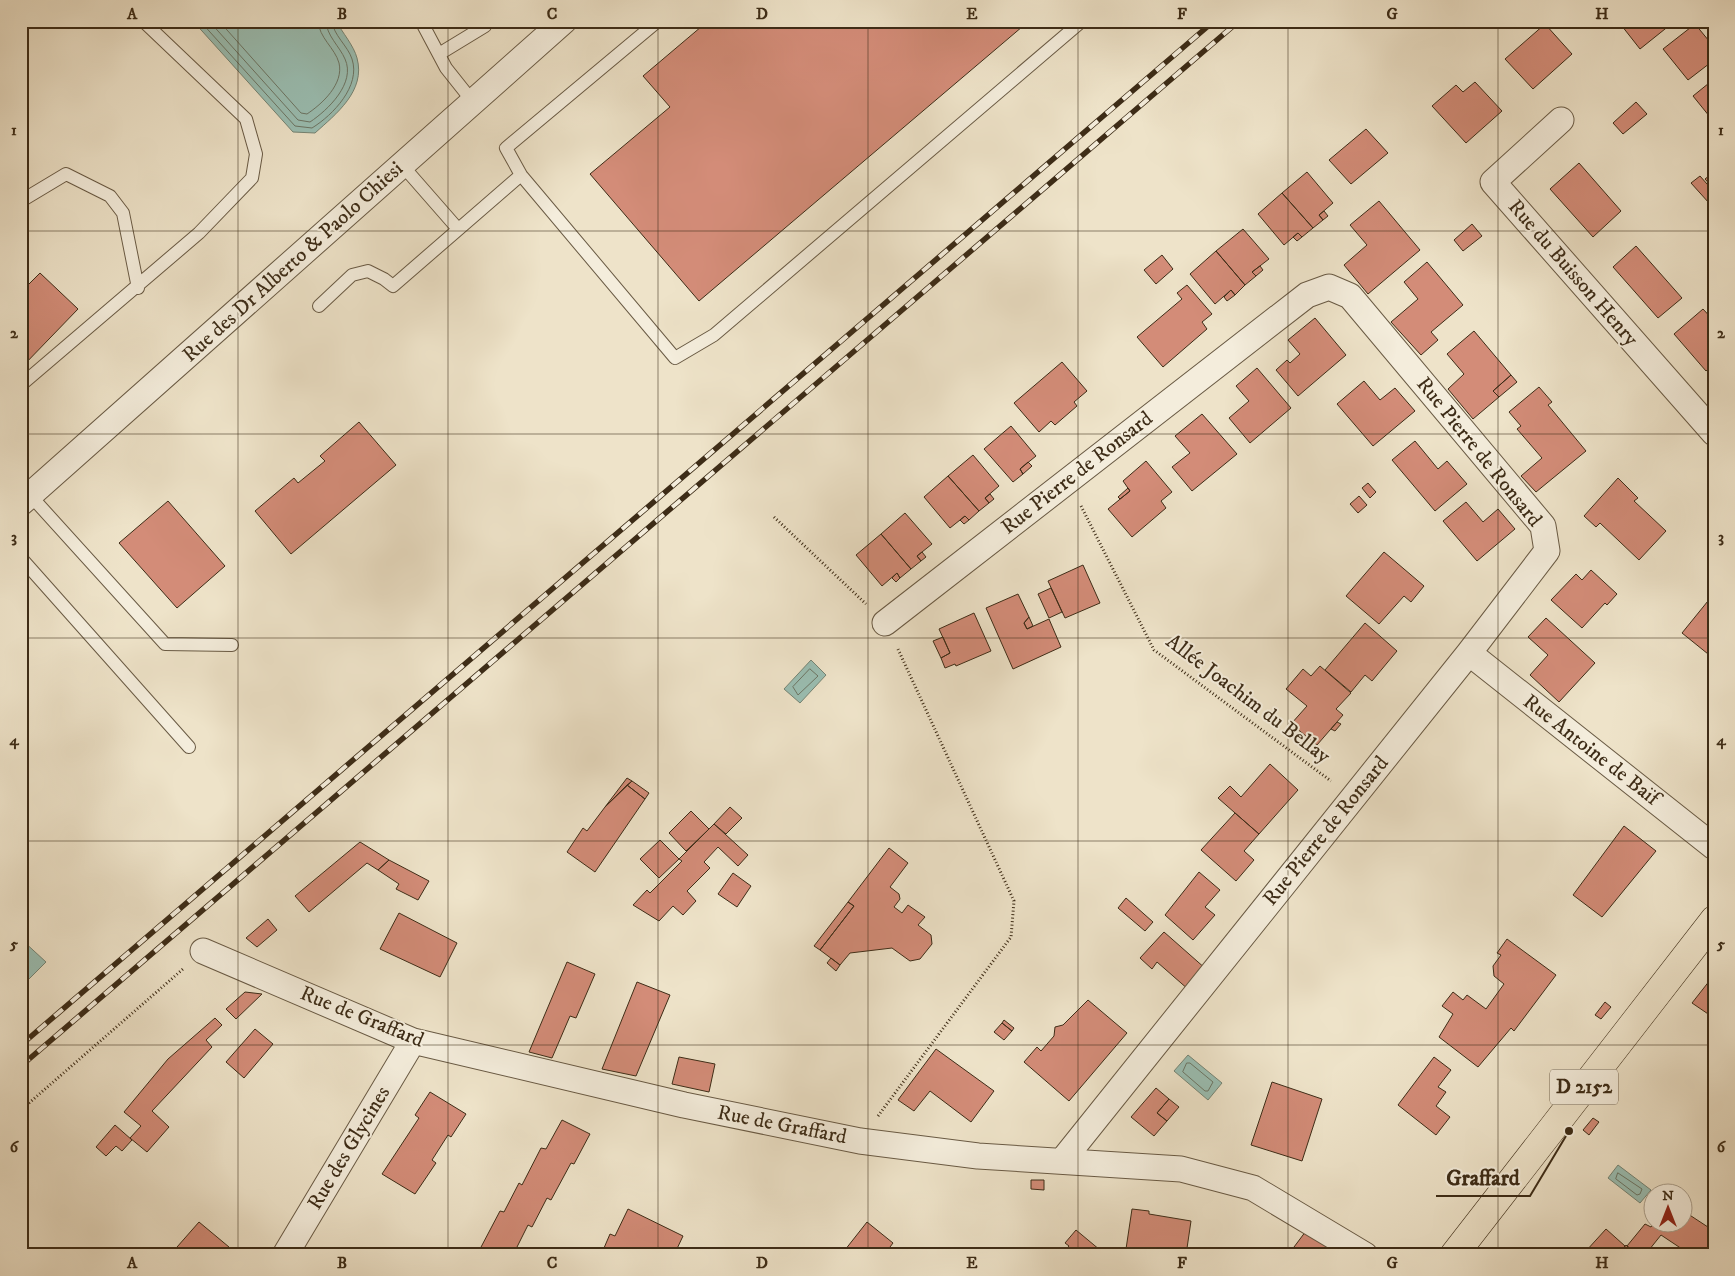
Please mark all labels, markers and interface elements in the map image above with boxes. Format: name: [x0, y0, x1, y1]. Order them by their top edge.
text: A: [126, 4, 138, 24]
text: B: [337, 4, 347, 24]
text: C: [547, 4, 557, 24]
text: D: [756, 4, 768, 24]
text: E: [966, 4, 978, 24]
text: F: [1177, 4, 1187, 24]
text: G: [1386, 4, 1398, 24]
text: H: [1595, 4, 1609, 24]
text: 1: [11, 120, 17, 140]
text: 1: [1718, 120, 1724, 140]
street label: Rue des Dr Alberto & Paolo Chiesi: [177, 156, 409, 368]
street label: Rue du Buisson Henry: [1502, 194, 1644, 352]
text: 2: [10, 323, 19, 343]
text: 2: [1717, 323, 1726, 343]
street label: Rue Pierre de Ronsard: [1411, 372, 1548, 533]
street label: Rue Pierre de Ronsard: [996, 405, 1158, 540]
text: 3: [11, 527, 17, 547]
text: 3: [1718, 527, 1724, 547]
street label: Allée Joachim du Bellay: [1161, 629, 1336, 770]
street label: Rue Antoine de Baïf: [1518, 689, 1667, 813]
text: 4: [8, 730, 19, 750]
text: 4: [1715, 730, 1726, 750]
street label: Rue Pierre de Ronsard: [1258, 750, 1395, 911]
text: 5: [9, 934, 18, 954]
text: 5: [1716, 934, 1725, 954]
street label: Rue de Graffard: [296, 980, 428, 1054]
road number: D 2152: [1550, 1070, 1618, 1104]
street label: Rue des Glycines: [302, 1081, 396, 1215]
street label: Rue de Graffard: [715, 1100, 849, 1150]
text: 6: [10, 1137, 20, 1157]
text: 6: [1717, 1137, 1727, 1157]
callout: Graffard: [1436, 1159, 1530, 1196]
text: Graffard: [1446, 1165, 1521, 1192]
north arrow: [1642, 1184, 1692, 1234]
text: N: [1662, 1187, 1674, 1205]
text: A: [126, 1253, 138, 1273]
text: B: [337, 1253, 347, 1273]
text: C: [547, 1253, 557, 1273]
text: D: [756, 1253, 768, 1273]
text: E: [966, 1253, 978, 1273]
text: F: [1177, 1253, 1187, 1273]
text: G: [1386, 1253, 1398, 1273]
text: H: [1595, 1253, 1609, 1273]

